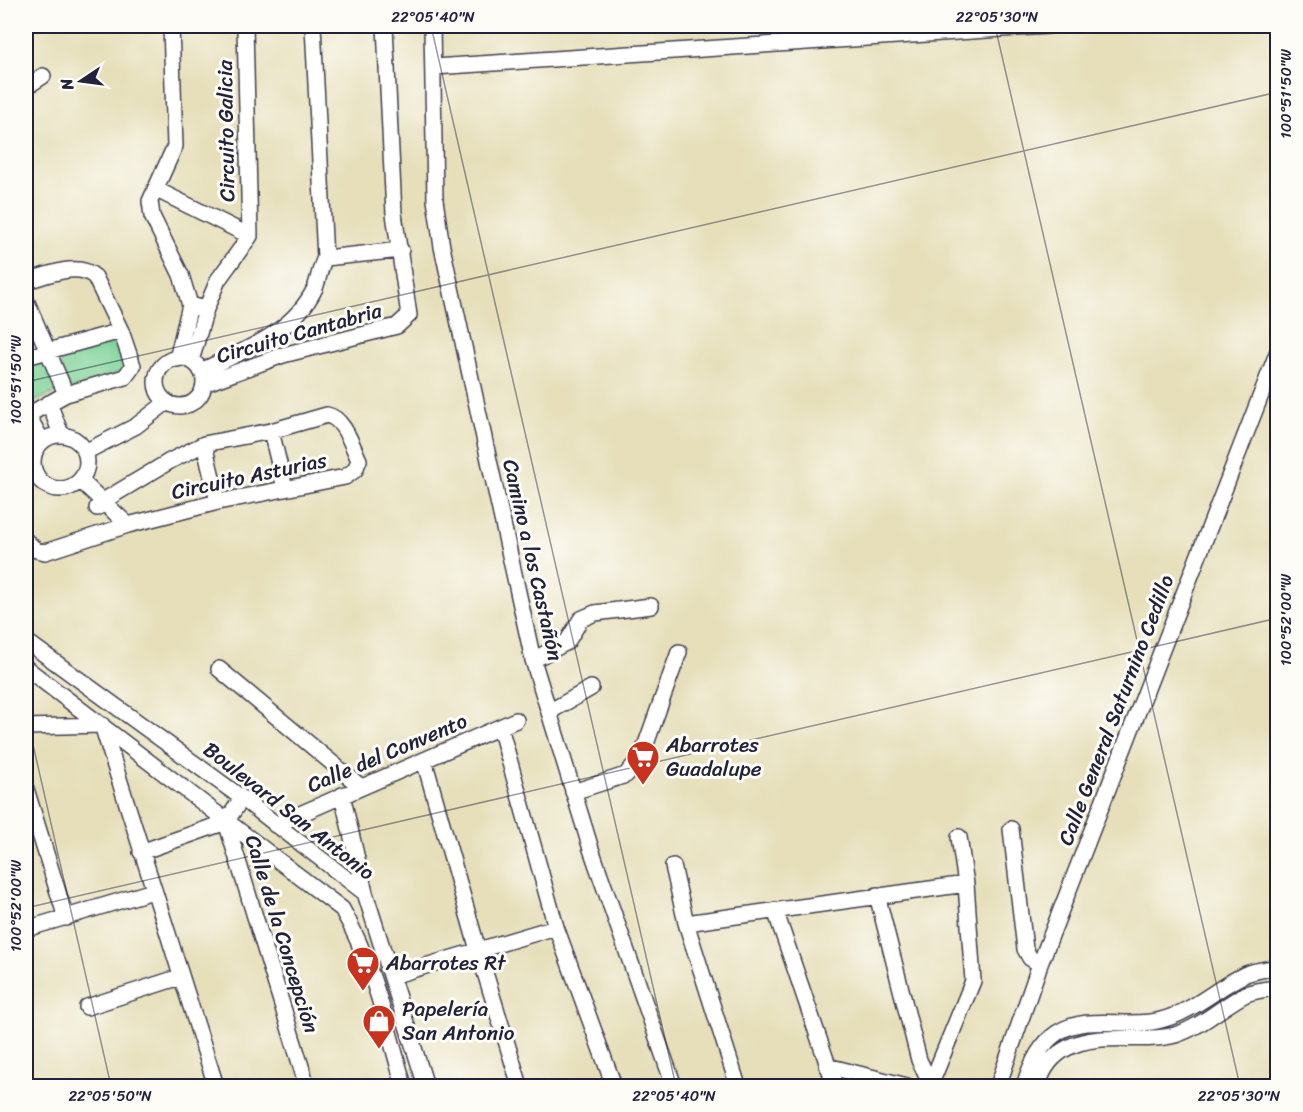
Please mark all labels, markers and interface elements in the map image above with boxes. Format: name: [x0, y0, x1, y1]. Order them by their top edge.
text: 22°05'40"N: [391, 4, 475, 30]
text: 22°05'30"N: [956, 4, 1039, 30]
text: 100°51'50"W: [1273, 49, 1299, 139]
north arrow: [51, 51, 111, 111]
street label: Circuito Galicia: [206, 59, 246, 202]
text: N: [51, 75, 82, 94]
street label: Circuito Cantabria: [212, 291, 387, 375]
text: 100°51'50"W: [3, 335, 29, 425]
street label: Circuito Asturias: [168, 441, 331, 511]
street label: Camino a los Castañón: [491, 455, 575, 665]
street label: Calle General Saturnino Cedillo: [1047, 569, 1185, 851]
text: 100°52'00"W: [1273, 574, 1299, 666]
street label: Calle del Convento: [301, 702, 473, 804]
place label: Abarrotes Guadalupe: [665, 726, 762, 788]
street label: Boulevard San Antonio: [195, 731, 384, 891]
supermarket icon: Abarrotes Guadalupe: [625, 739, 661, 786]
street label: Calle de la Concepción: [234, 830, 330, 1038]
text: 100°52'00"W: [3, 860, 29, 952]
place label: Abarrotes Rt: [385, 944, 507, 982]
supermarket icon: Abarrotes Rt: [345, 945, 381, 992]
place label: Papelería San Antonio: [402, 990, 515, 1052]
shop icon: Papelería San Antonio: [361, 1003, 397, 1050]
text: 22°05'50"N: [68, 1083, 152, 1109]
text: 22°05'40"N: [632, 1083, 716, 1109]
text: 22°05'30"N: [1198, 1083, 1281, 1109]

